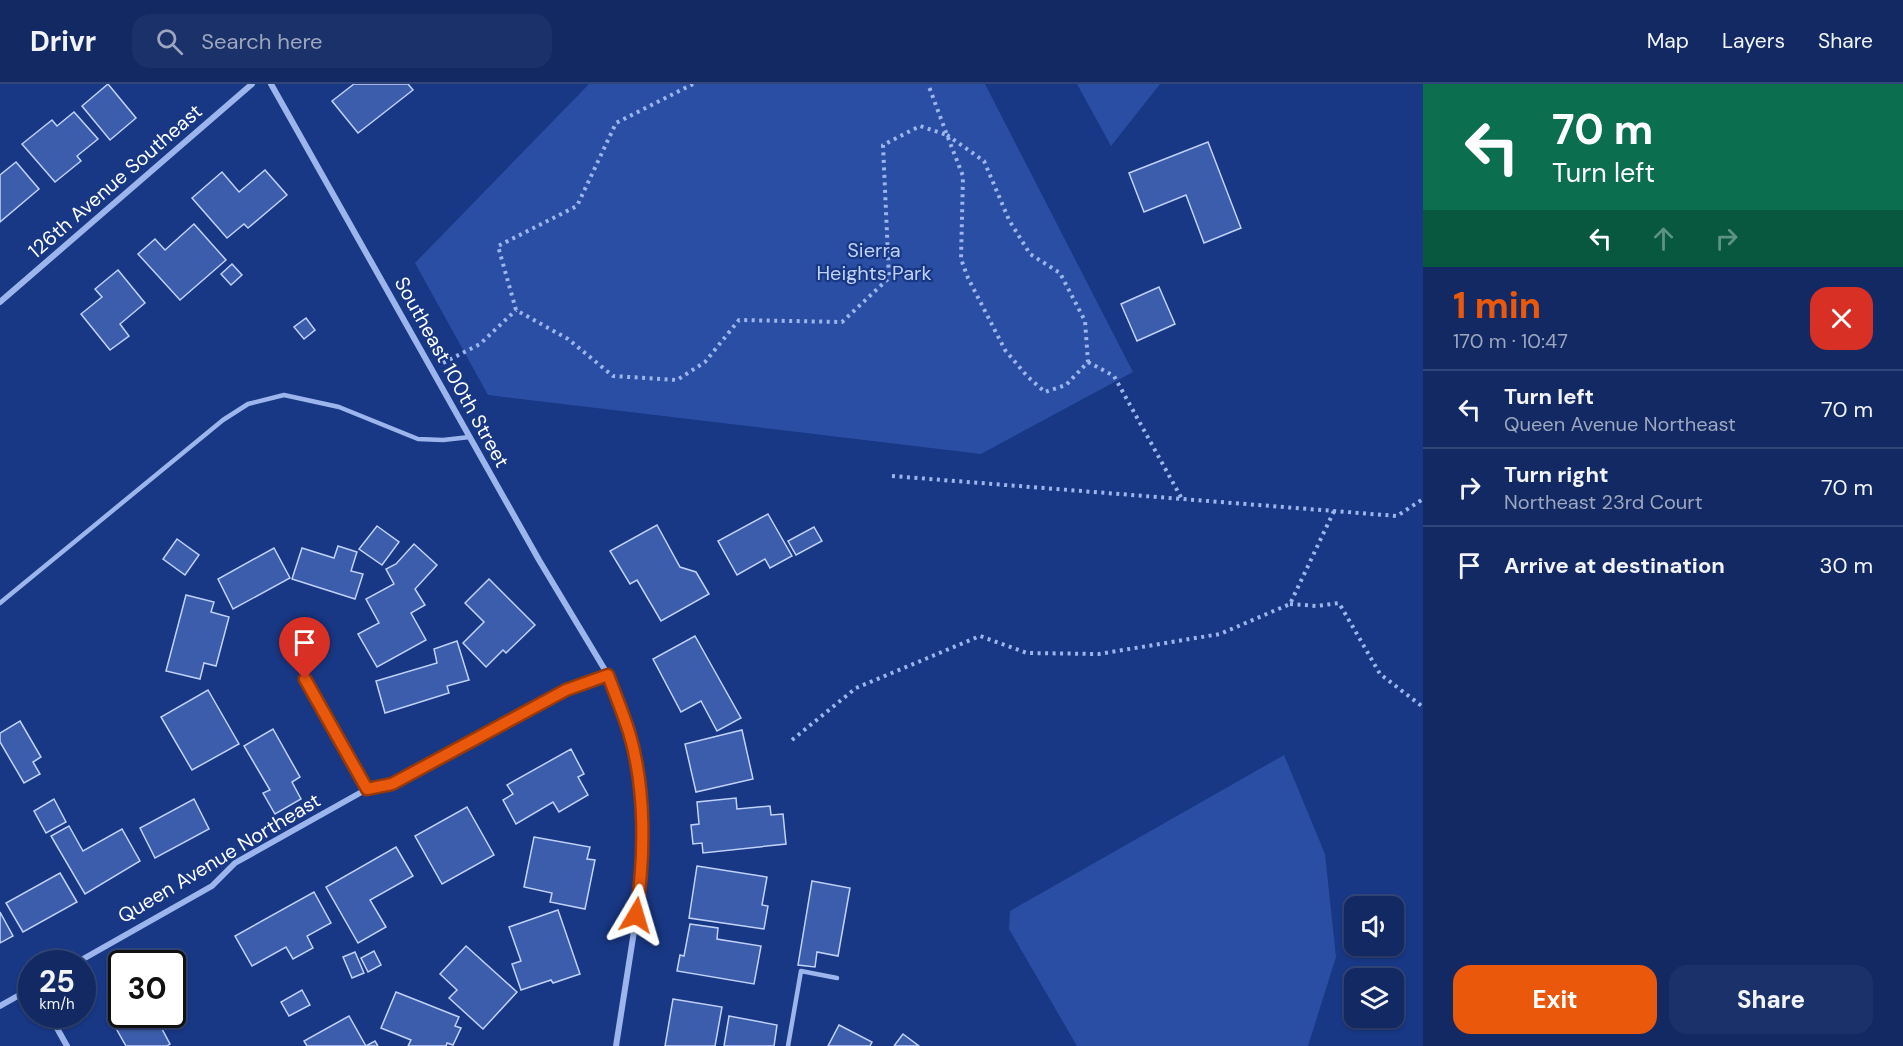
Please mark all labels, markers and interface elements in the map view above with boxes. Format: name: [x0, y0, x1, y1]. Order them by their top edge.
search box: [132, 14, 552, 68]
text: Drivr: [30, 23, 96, 60]
icon: search: [153, 25, 186, 58]
text: Search here: [201, 27, 323, 56]
text: Map: [1647, 27, 1689, 55]
text: Layers: [1722, 27, 1785, 55]
text: Share: [1818, 27, 1873, 55]
street label: 126th Avenue Southeast: [23, 98, 207, 264]
text: 70 m: [1552, 102, 1653, 157]
icon: left: [1453, 108, 1531, 186]
text: Turn left: [1552, 155, 1655, 190]
icon: left: [1584, 222, 1617, 255]
icon: ahead: [1647, 222, 1680, 255]
icon: right: [1710, 222, 1743, 255]
park label: Sierra Heights Park: [816, 237, 932, 286]
street label: Southeast 100th Street: [389, 272, 515, 472]
text: 1 min: [1453, 282, 1541, 329]
button: close: [1810, 287, 1873, 350]
text: 170 m · 10:47: [1453, 328, 1568, 354]
text: Turn left: [1504, 382, 1594, 411]
icon: left: [1453, 393, 1486, 426]
text: 70 m: [1821, 395, 1873, 424]
text: Queen Avenue Northeast: [1504, 411, 1736, 437]
text: Turn right: [1504, 460, 1609, 489]
icon: right: [1453, 471, 1486, 504]
text: 70 m: [1821, 473, 1873, 502]
text: Northeast 23rd Court: [1504, 489, 1703, 515]
icon: arrive: [1453, 549, 1486, 582]
text: Arrive at destination: [1504, 551, 1725, 580]
text: 30 m: [1819, 551, 1873, 580]
pin: [279, 617, 330, 679]
icon: arrive: [288, 626, 321, 659]
street label: Queen Avenue Northeast: [113, 787, 325, 929]
position arrow: [604, 883, 668, 947]
map controls: [1344, 896, 1404, 1028]
button: sound: [1344, 896, 1404, 956]
speed limit sign: 30: [108, 950, 186, 1028]
text: 25: [39, 962, 75, 1001]
button: Exit: [1453, 965, 1657, 1034]
button: Share: [1669, 965, 1873, 1034]
button: layers: [1344, 968, 1404, 1028]
text: km/h: [39, 994, 75, 1014]

